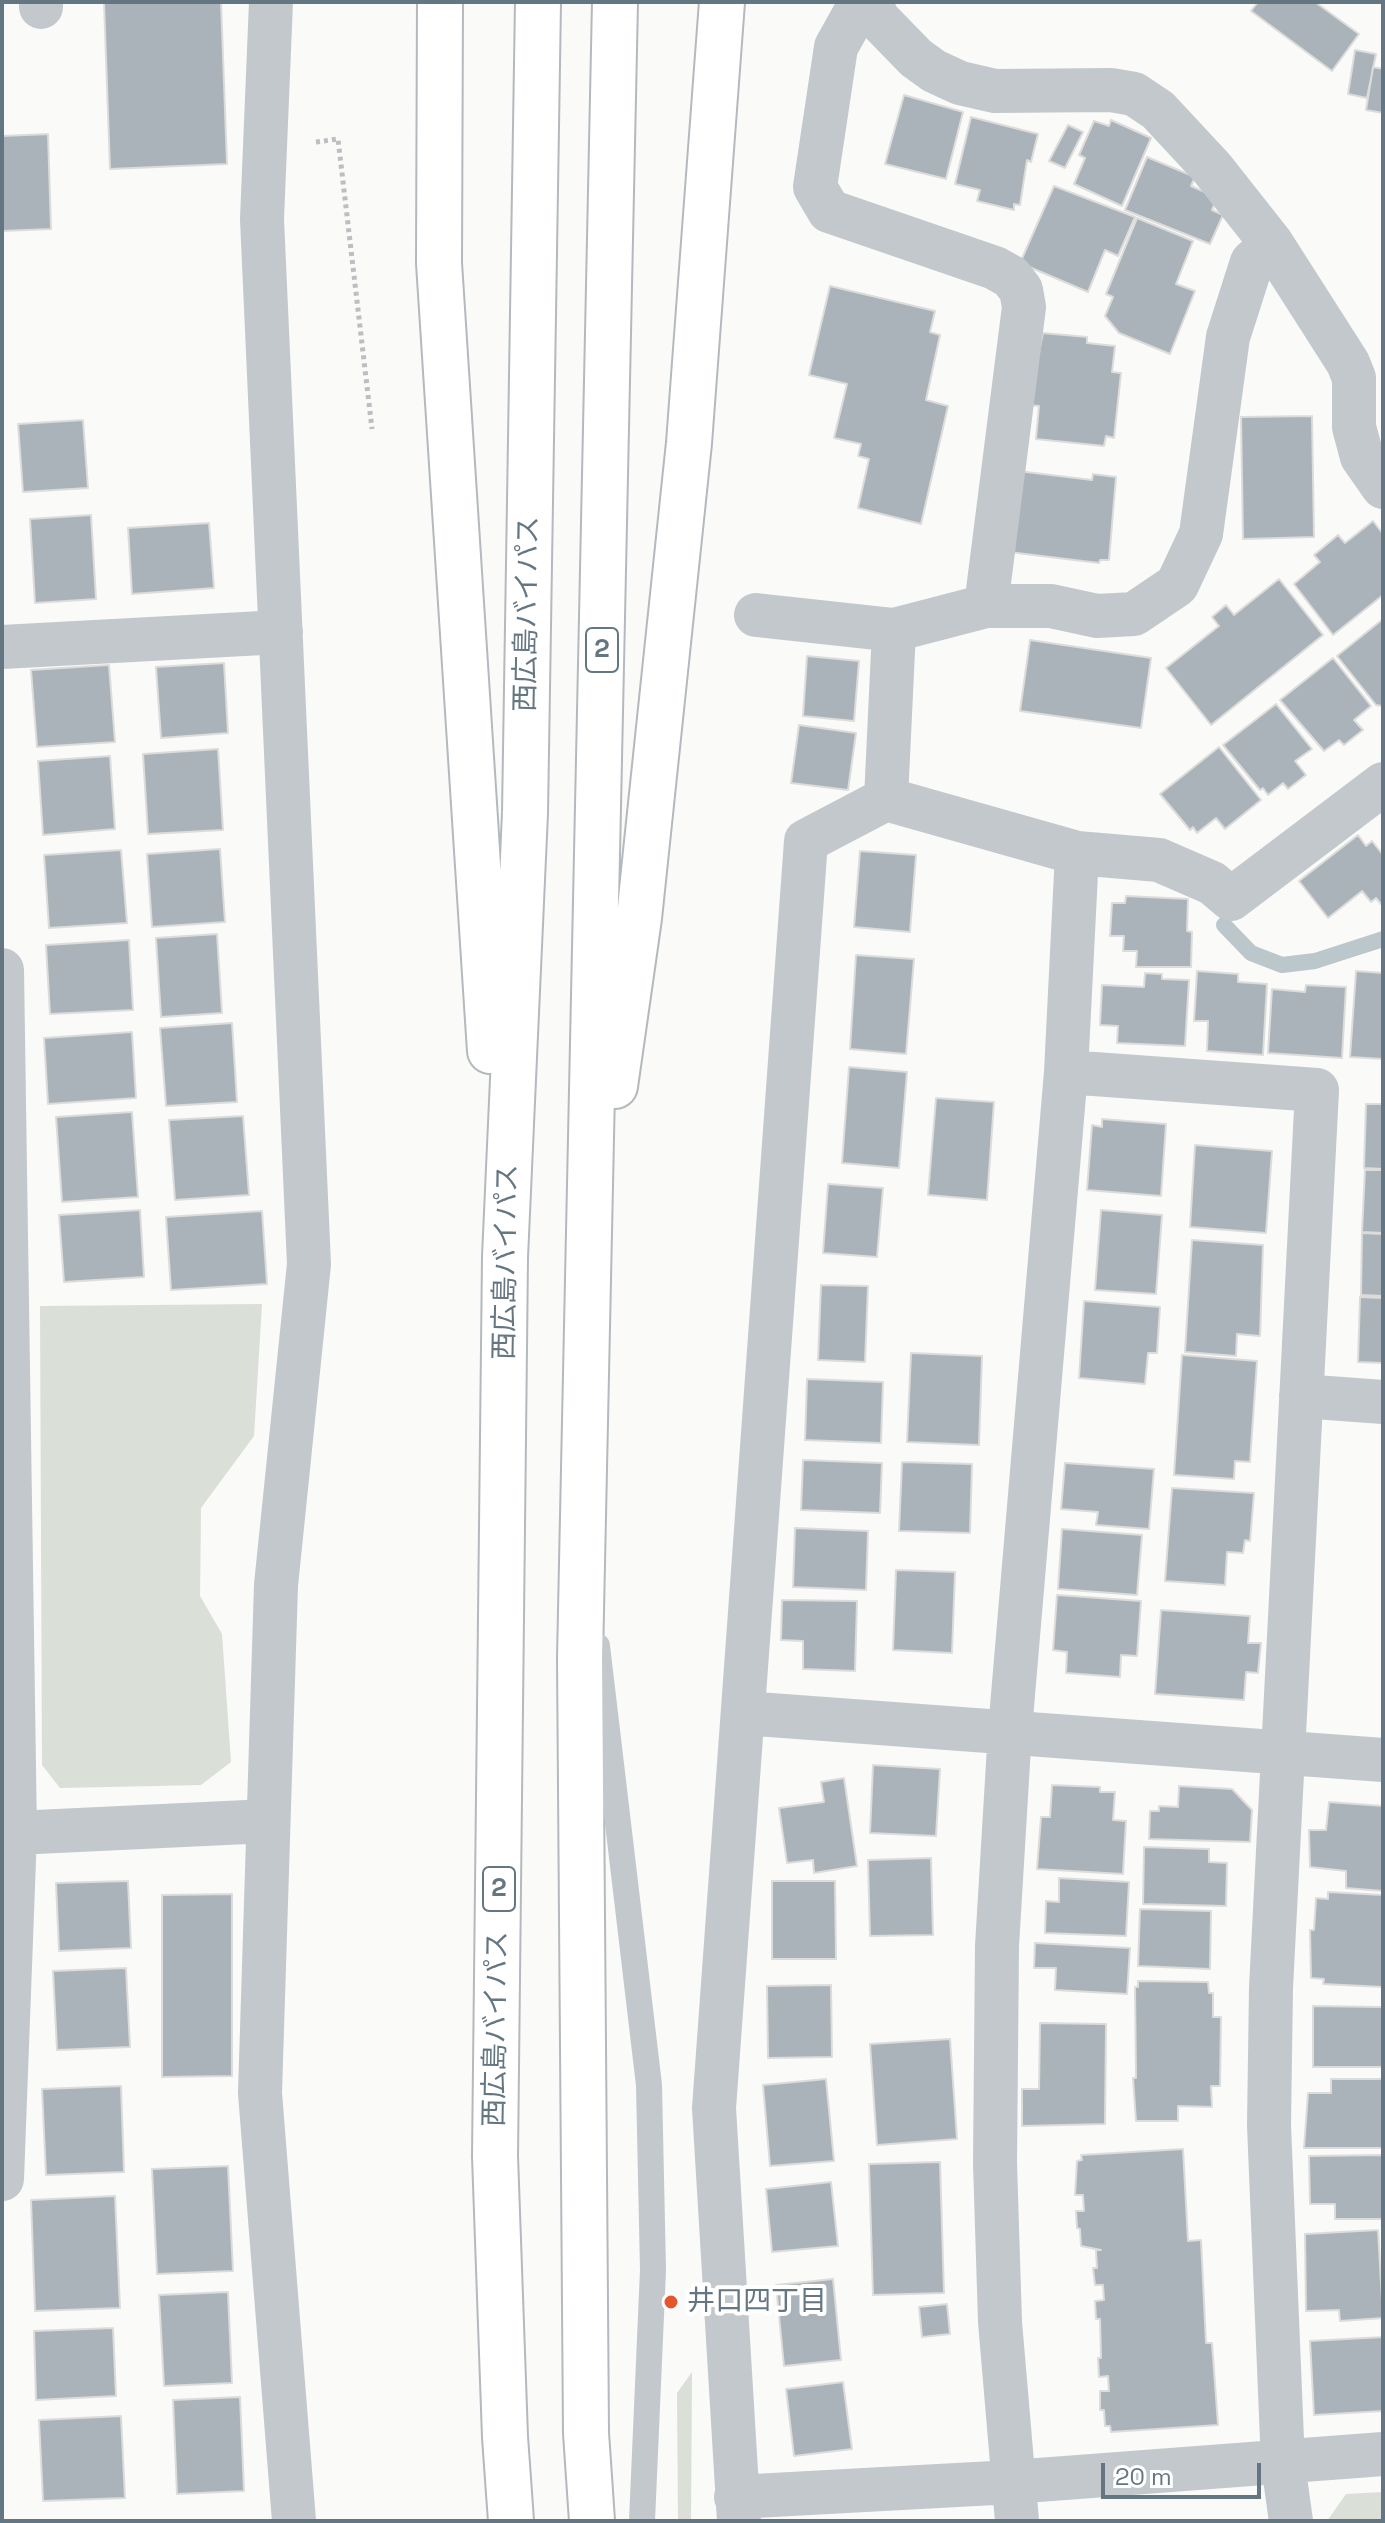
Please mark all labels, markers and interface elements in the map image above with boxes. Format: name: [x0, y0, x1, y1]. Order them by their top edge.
street label: 西広島バイパス: [509, 516, 547, 712]
road number: 2: [586, 628, 618, 672]
street label: 西広島バイパス: [488, 1164, 526, 1360]
road number: 2: [483, 1867, 515, 1911]
street label: 西広島バイパス: [478, 1931, 516, 2127]
place label: 井口四丁目: [687, 2285, 827, 2319]
marker: 井口四丁目: [662, 2293, 680, 2311]
scale bar: [1105, 2447, 1265, 2497]
text: 20 m: [1115, 2461, 1172, 2492]

